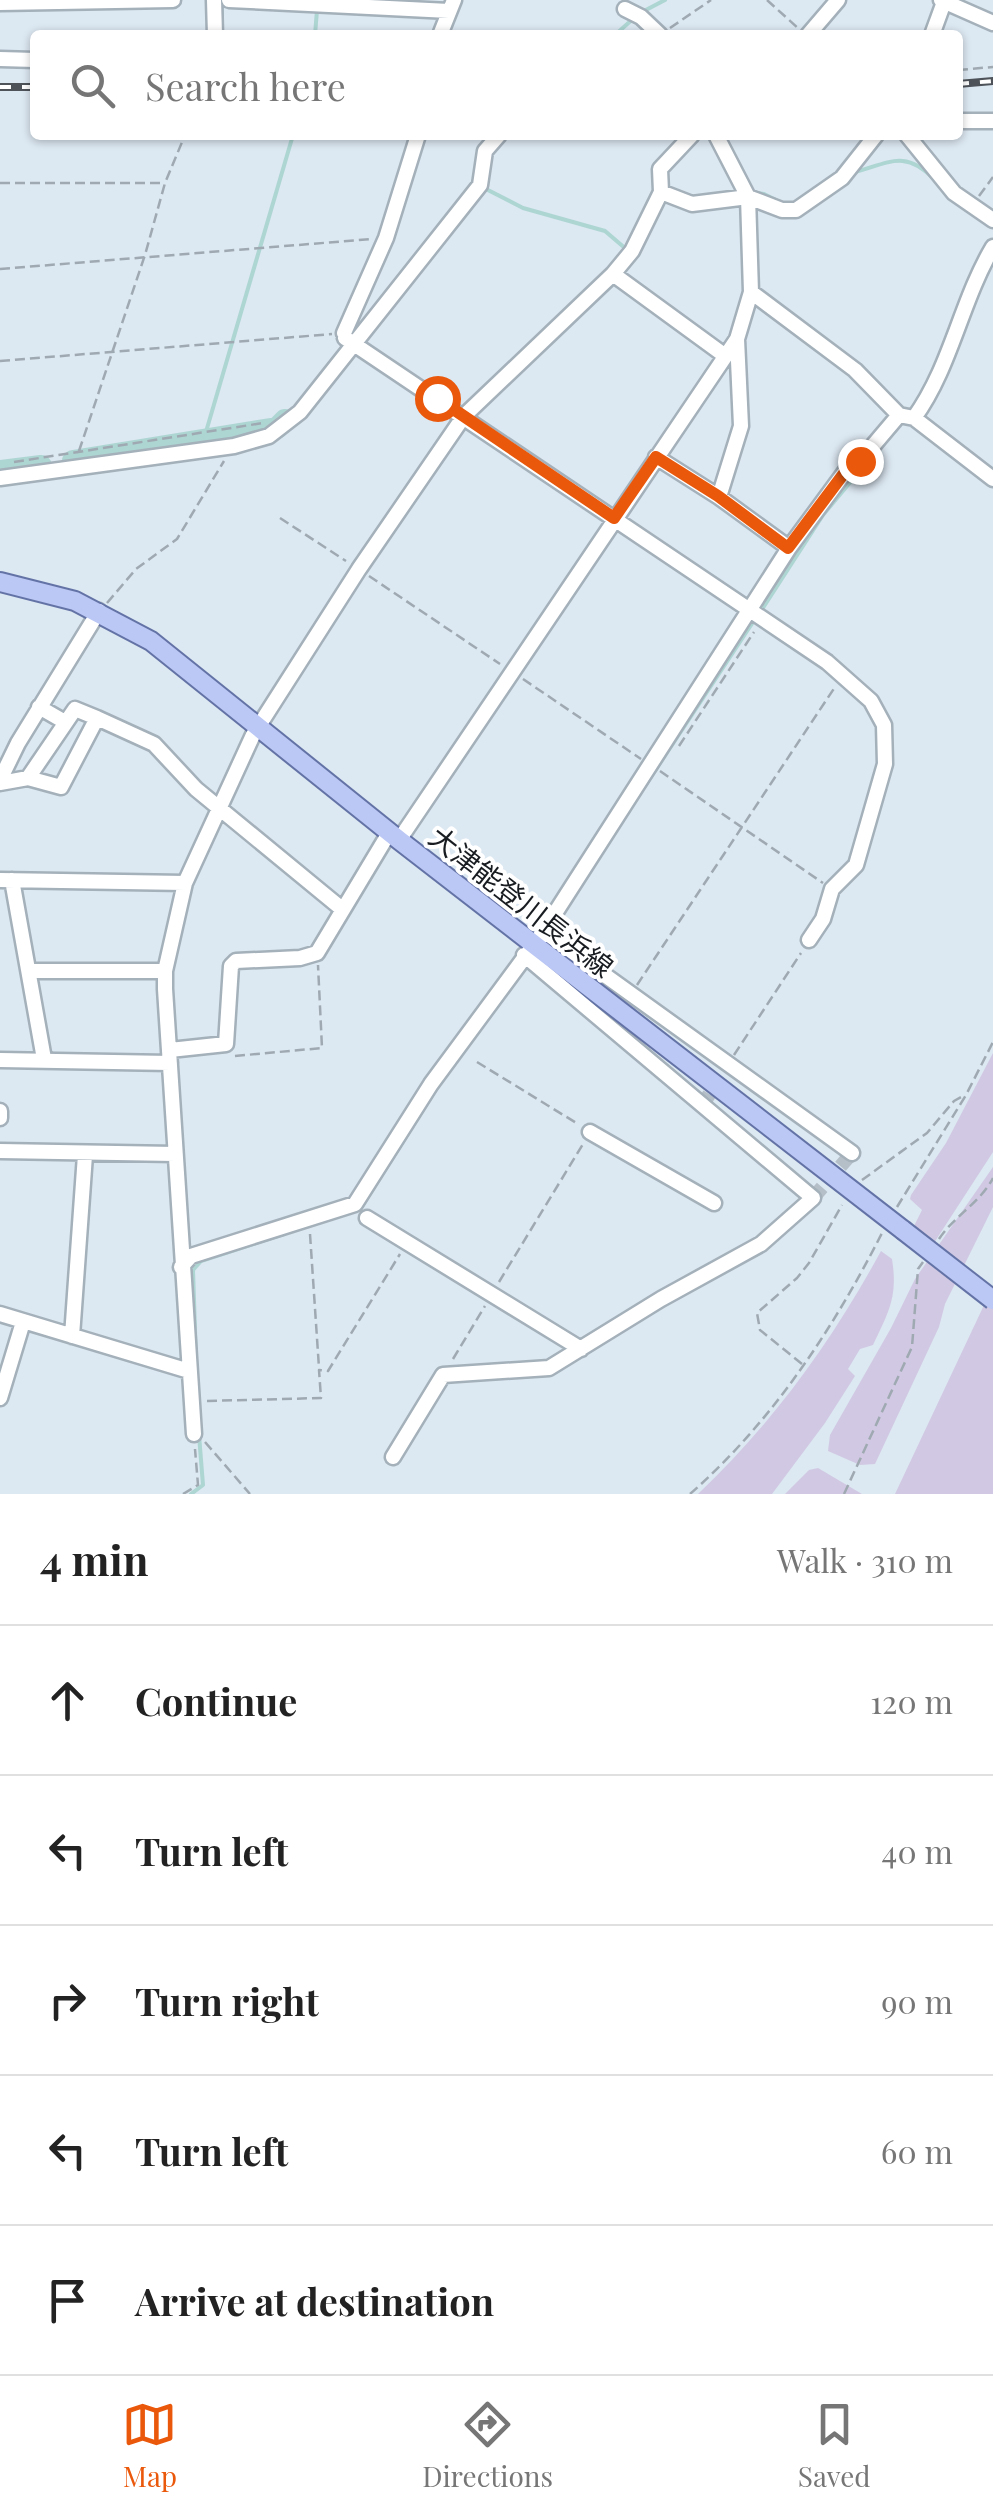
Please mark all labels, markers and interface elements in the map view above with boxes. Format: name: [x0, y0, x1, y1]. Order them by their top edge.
search box: [30, 30, 963, 140]
icon: search: [65, 58, 120, 113]
text: Search here: [145, 60, 346, 111]
route start: [415, 376, 461, 422]
route end: [838, 439, 884, 485]
street label: 大津能登川長浜線: [422, 817, 622, 985]
text: 4 min: [40, 1531, 149, 1587]
text: Walk · 310 m: [777, 1538, 953, 1581]
icon: ahead: [40, 1673, 95, 1728]
text: Continue: [135, 1675, 297, 1726]
text: 120 m: [870, 1679, 953, 1722]
icon: left: [40, 1823, 95, 1878]
text: Turn left: [135, 1825, 288, 1876]
text: 40 m: [882, 1829, 953, 1872]
icon: right: [40, 1973, 95, 2028]
text: Turn right: [135, 1975, 319, 2026]
text: 90 m: [881, 1979, 953, 2022]
icon: left: [40, 2123, 95, 2178]
text: Turn left: [135, 2125, 288, 2176]
text: 60 m: [881, 2129, 953, 2172]
icon: arrive: [40, 2273, 95, 2328]
text: Arrive at destination: [135, 2275, 494, 2326]
tab: Map: [122, 2397, 177, 2494]
tab: Directions: [422, 2397, 553, 2494]
tab: Saved: [798, 2397, 871, 2494]

